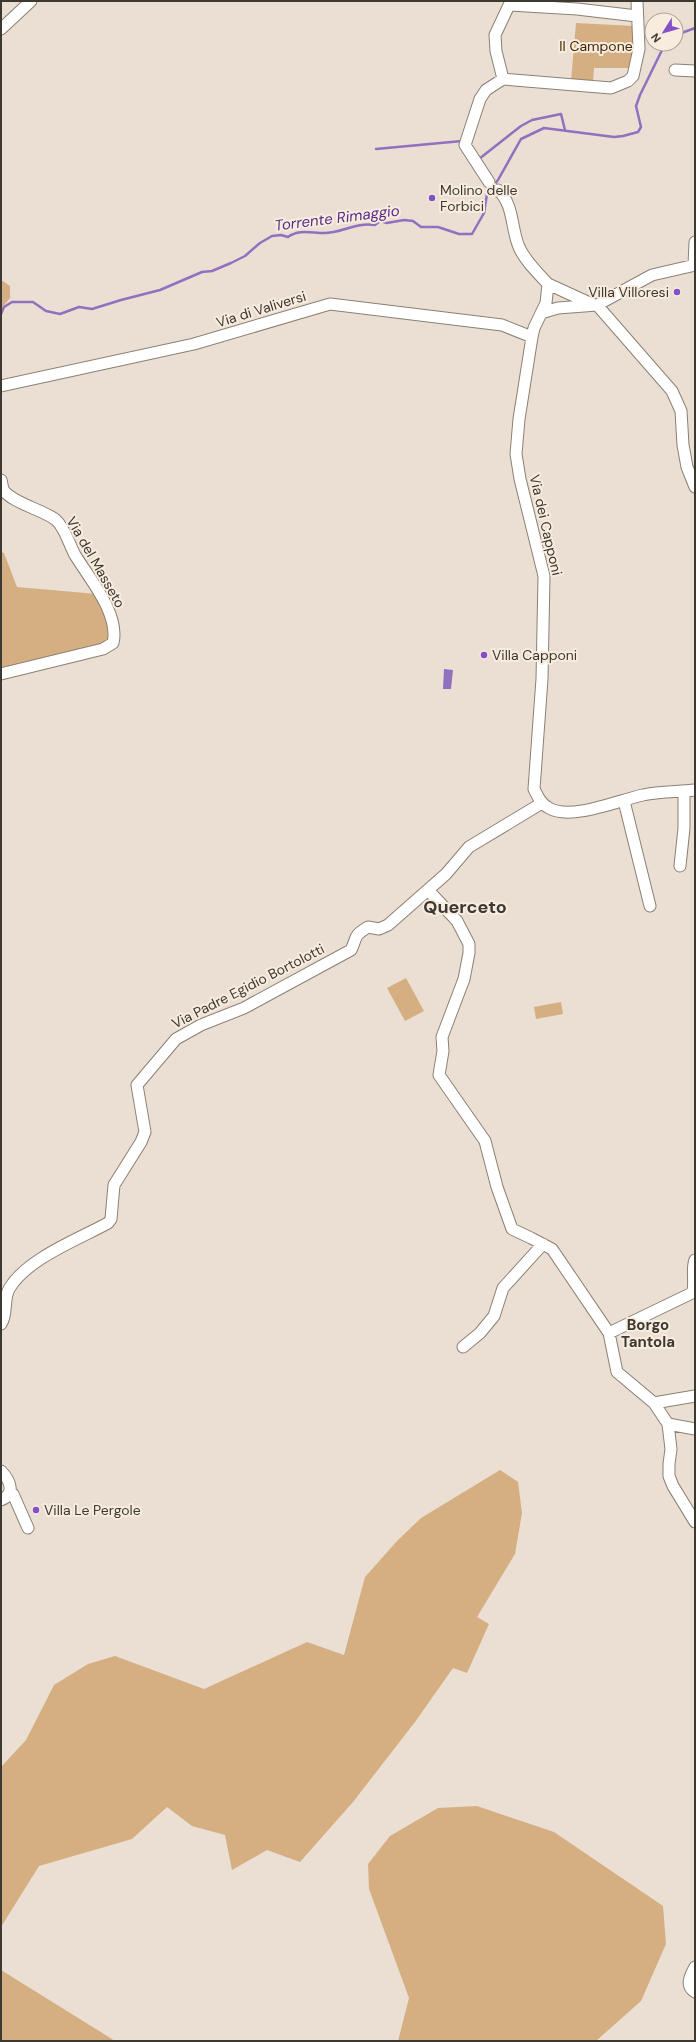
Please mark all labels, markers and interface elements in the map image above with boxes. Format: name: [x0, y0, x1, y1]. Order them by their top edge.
north arrow: [644, 12, 684, 52]
text: N: [648, 31, 664, 45]
park label: Il Campone: [559, 37, 633, 55]
place label: Molino delle Forbici: [440, 181, 518, 215]
marker: Molino delle Forbici: [427, 193, 437, 203]
water label: Torrente Rimaggio: [273, 200, 401, 236]
place label: Villa Villoresi: [588, 283, 669, 301]
street label: Via di Valiversi: [214, 287, 308, 331]
marker: Villa Villoresi: [672, 287, 682, 297]
street label: Via dei Capponi: [526, 473, 566, 577]
street label: Via del Masseto: [63, 513, 129, 611]
place label: Villa Capponi: [492, 646, 577, 664]
marker: Villa Capponi: [479, 650, 489, 660]
district label: Querceto: [423, 895, 507, 919]
street label: Via Padre Egidio Bortolotti: [169, 940, 327, 1032]
district label: Borgo Tantola: [621, 1315, 675, 1352]
place label: Villa Le Pergole: [44, 1501, 141, 1519]
marker: Villa Le Pergole: [31, 1505, 41, 1515]

